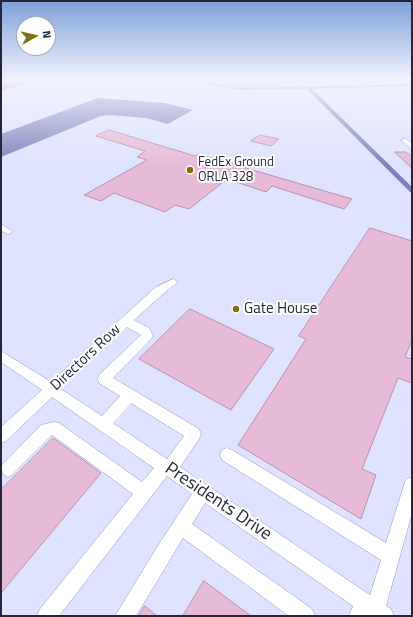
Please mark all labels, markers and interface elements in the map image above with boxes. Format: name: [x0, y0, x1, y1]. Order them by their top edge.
north arrow: [16, 16, 56, 56]
text: N: [38, 30, 55, 39]
place label: FedEx Ground ORLA 328: [198, 155, 274, 186]
marker: FedEx Ground ORLA 328: [185, 165, 195, 175]
place label: Gate House: [244, 300, 317, 318]
marker: Gate House: [231, 304, 241, 314]
street label: Directors Row: [47, 321, 125, 395]
street label: Presidents Drive: [160, 458, 276, 546]

